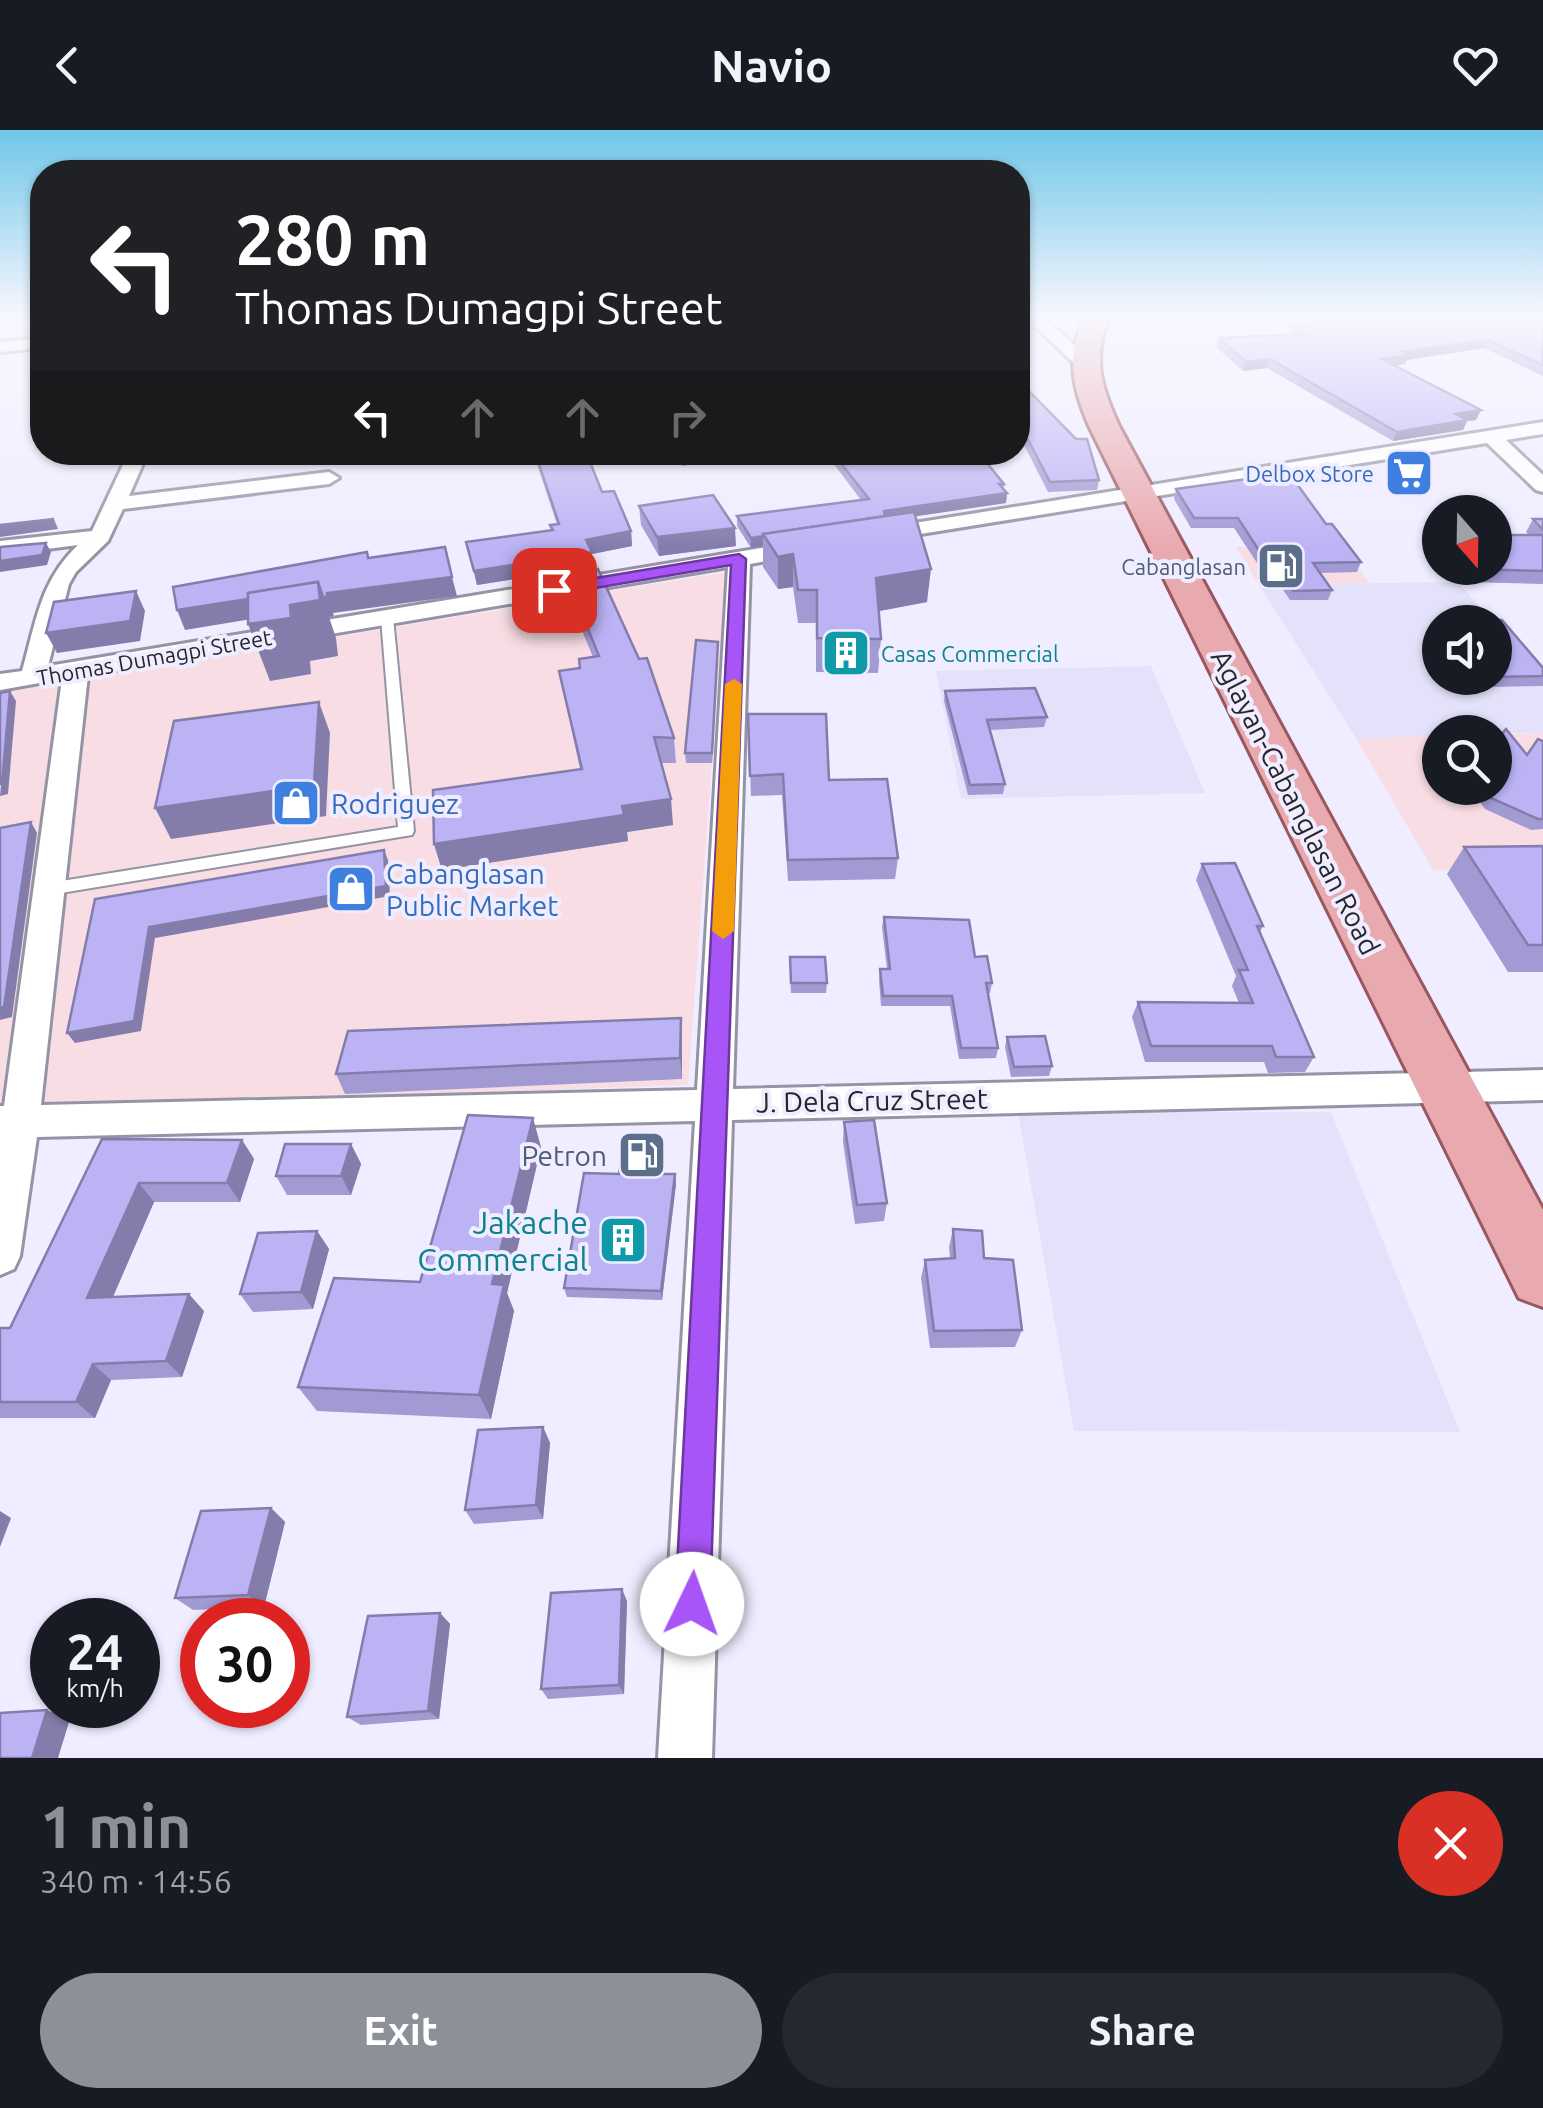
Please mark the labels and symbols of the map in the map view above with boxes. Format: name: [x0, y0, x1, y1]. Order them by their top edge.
supermarket icon: Delbox Store: [1383, 447, 1435, 499]
place label: Delbox Store: [1245, 461, 1374, 486]
north arrow: [1422, 495, 1512, 585]
fuel station icon: Cabanglasan: [1255, 540, 1307, 592]
pin: [512, 548, 597, 633]
place label: Cabanglasan: [1121, 554, 1246, 579]
street label: Thomas Dumagpi Street: [35, 624, 274, 690]
building icon: Casas Commercial: [820, 627, 872, 679]
place label: Casas Commercial: [881, 641, 1059, 666]
street label: Aglayan-Cabanglasan Road: [1206, 644, 1386, 960]
shop icon: Rodriguez: [270, 777, 322, 829]
place label: Rodriguez: [331, 788, 459, 819]
place label: Cabanglasan Public Market: [386, 858, 558, 921]
shop icon: Cabanglasan Public Market: [325, 863, 377, 915]
street label: J. Dela Cruz Street: [756, 1082, 988, 1118]
fuel station icon: Petron: [616, 1129, 668, 1181]
place label: Petron: [521, 1140, 607, 1171]
place label: Jakache Commercial: [417, 1204, 588, 1277]
building icon: Jakache Commercial: [597, 1214, 649, 1266]
position arrow: [640, 1552, 744, 1656]
speed limit sign: 30: [180, 1598, 310, 1728]

